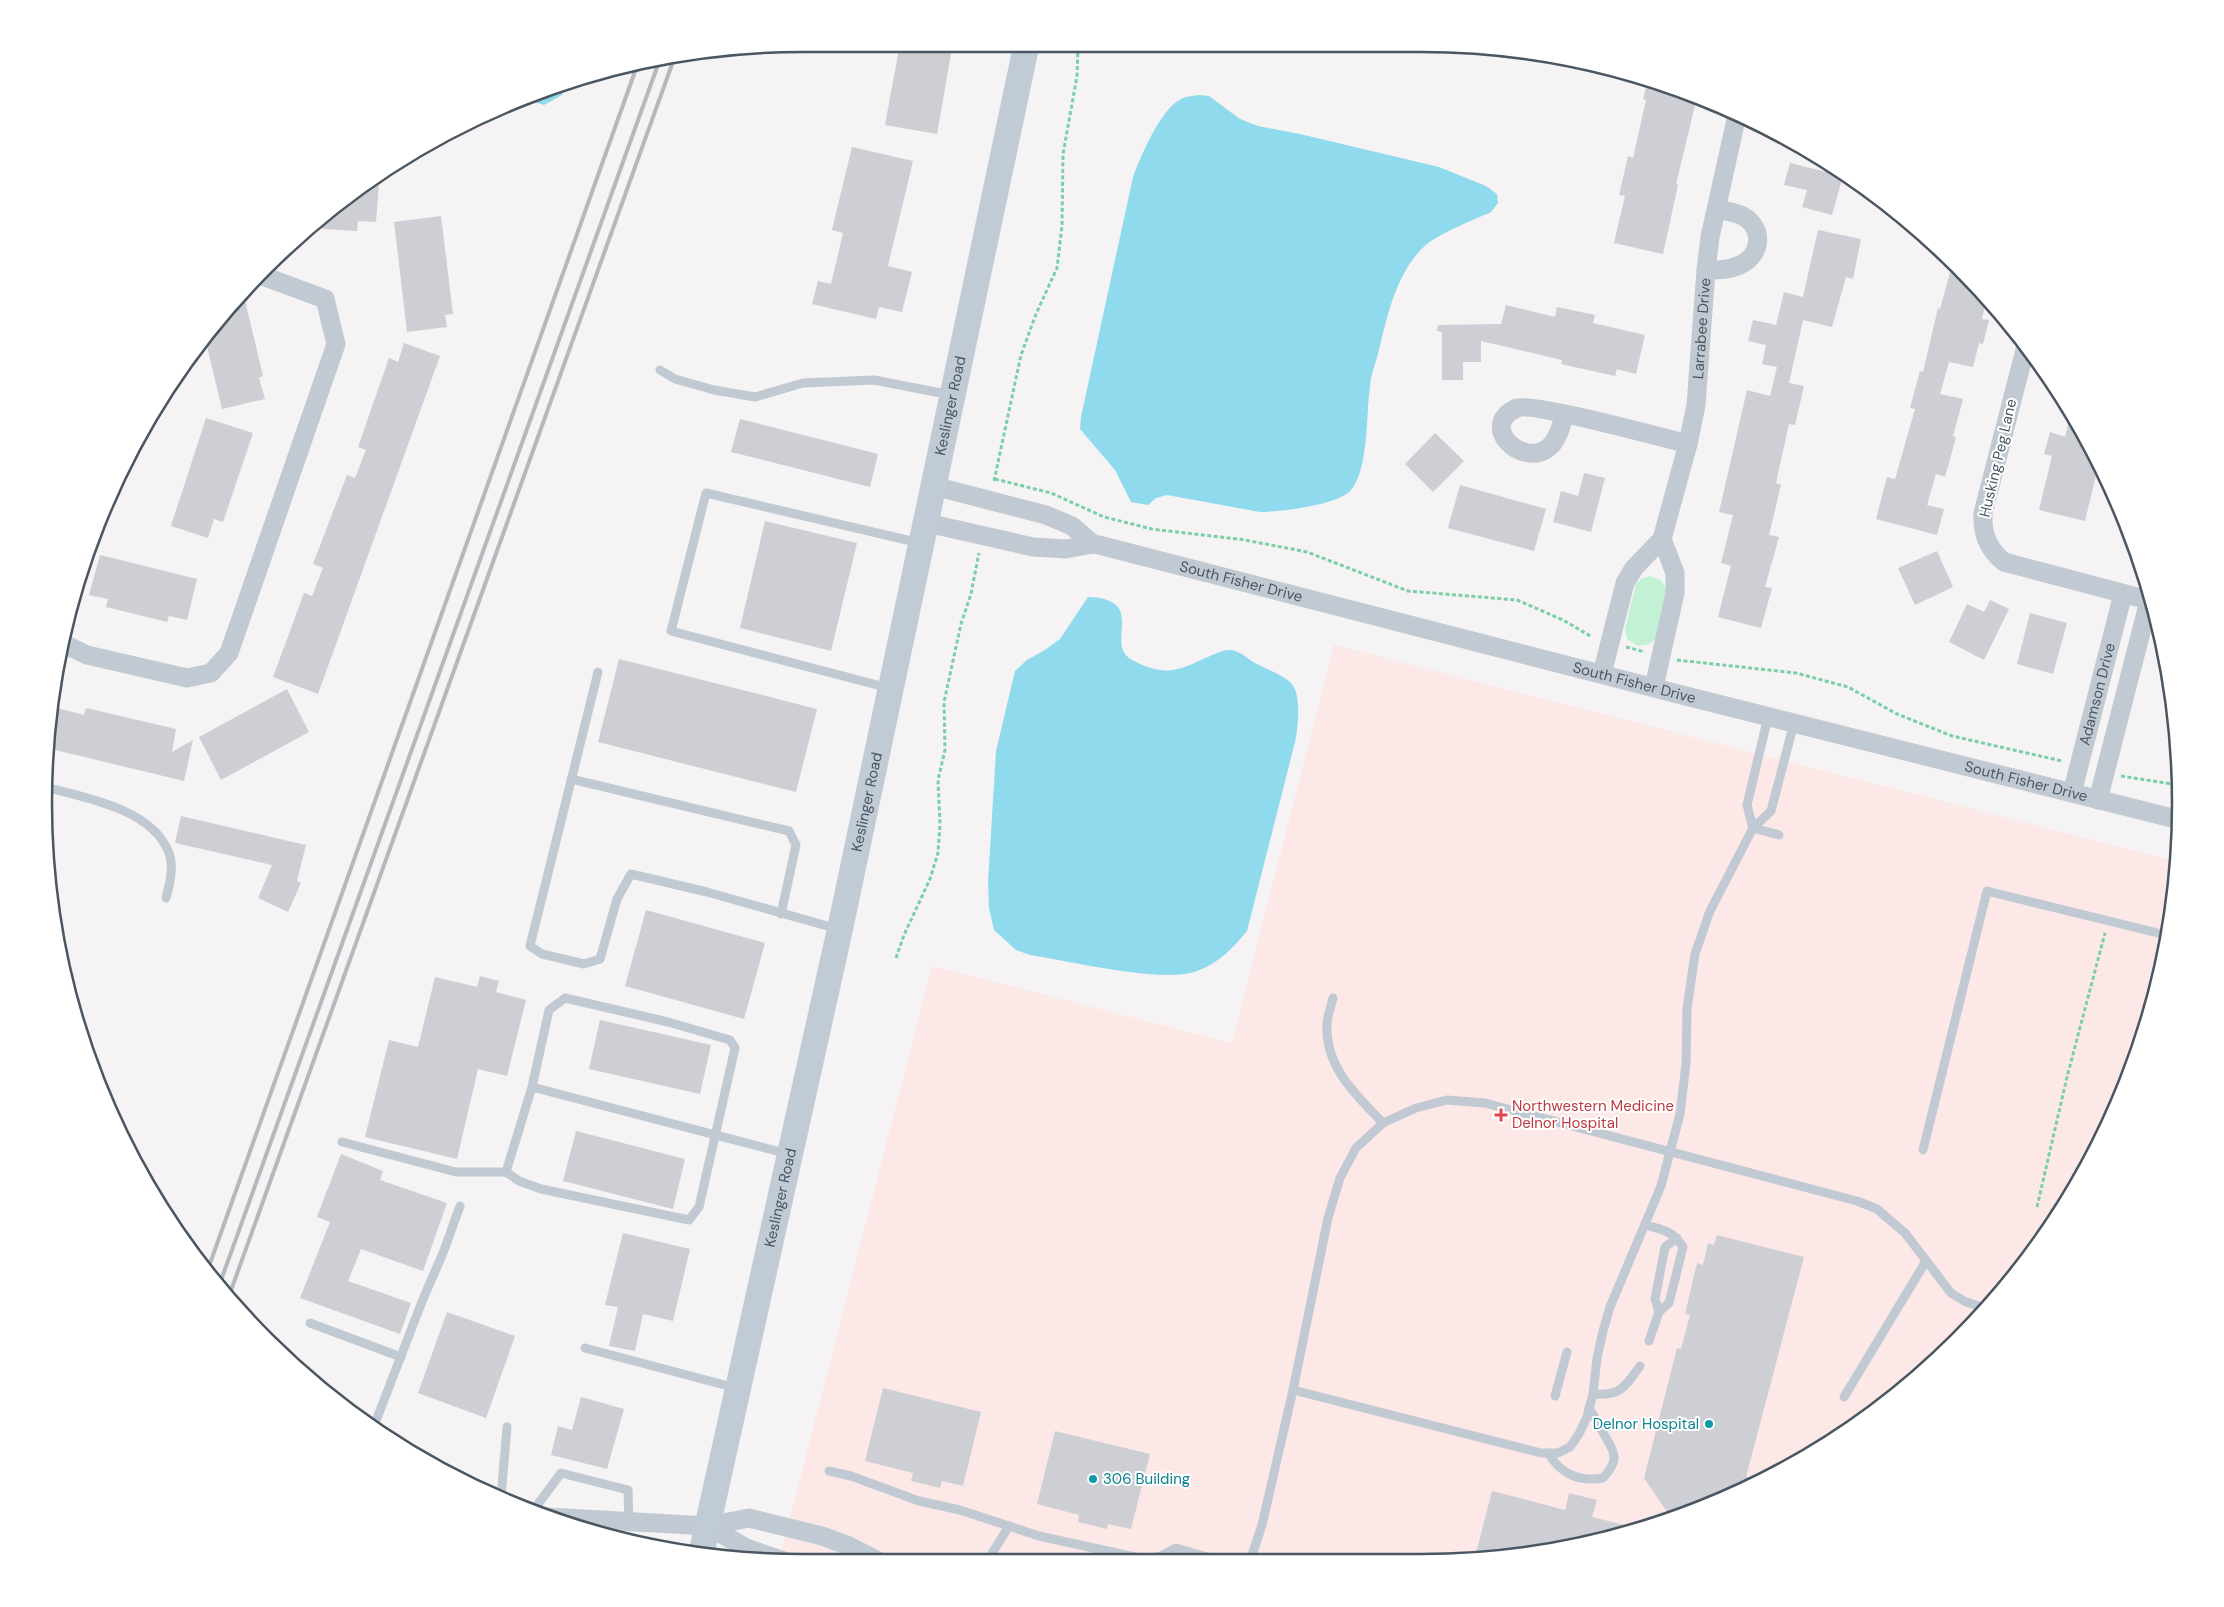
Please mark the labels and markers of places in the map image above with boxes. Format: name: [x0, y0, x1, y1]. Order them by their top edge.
place label: Northwestern Medicine Delnor Hospital: [1512, 1096, 1674, 1133]
marker: Northwestern Medicine Delnor Hospital: [1494, 1108, 1508, 1122]
place label: Delnor Hospital: [1593, 1414, 1699, 1434]
marker: Delnor Hospital: [1703, 1418, 1715, 1430]
place label: 306 Building: [1103, 1469, 1190, 1489]
marker: 306 Building: [1087, 1473, 1099, 1485]

